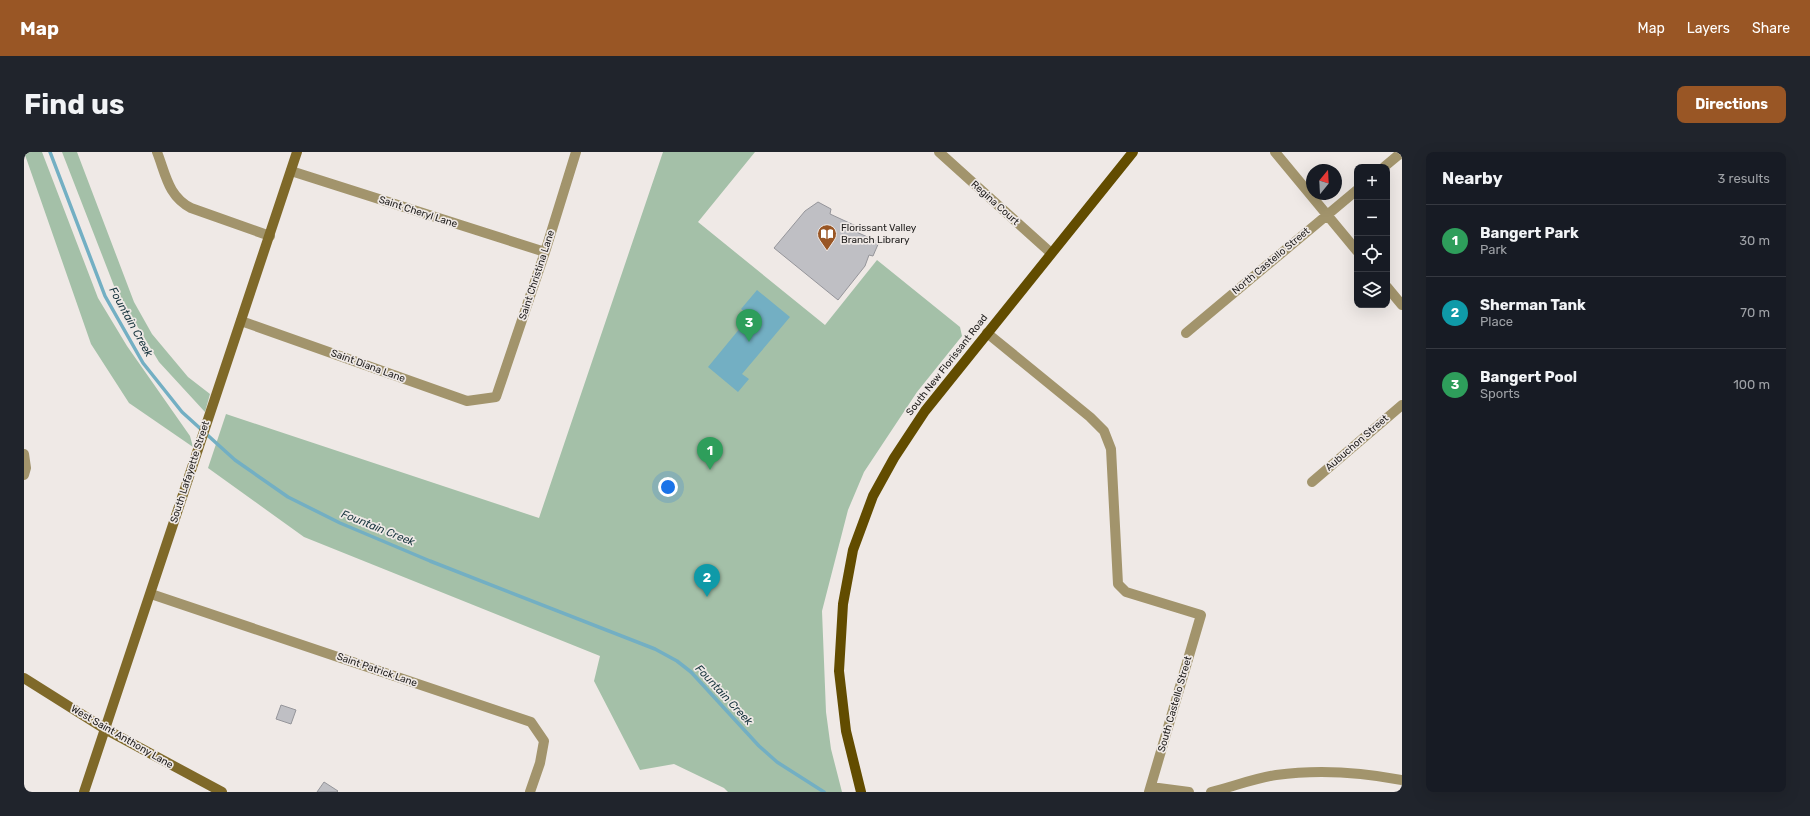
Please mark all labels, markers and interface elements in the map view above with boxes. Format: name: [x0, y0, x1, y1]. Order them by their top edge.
text: Map: [20, 17, 59, 40]
text: Map: [1638, 20, 1665, 37]
text: Layers: [1687, 20, 1730, 37]
text: Share: [1752, 20, 1790, 37]
button: Directions: [1677, 86, 1786, 123]
text: Find us: [24, 88, 124, 121]
north arrow: [1306, 164, 1342, 200]
map controls: [1354, 164, 1390, 308]
button: +: [1354, 164, 1390, 200]
text: Nearby: [1442, 168, 1503, 188]
text: 3 results: [1718, 171, 1770, 186]
street label: Regina Court: [968, 178, 1022, 228]
street label: Saint Cheryl Lane: [377, 194, 459, 230]
button: −: [1354, 200, 1390, 236]
place label: Florissant Valley Branch Library: [841, 222, 917, 246]
library icon: Florissant Valley Branch Library: [816, 223, 838, 251]
text: Bangert Park: [1480, 224, 1579, 242]
street label: North Castello Street: [1230, 225, 1312, 297]
street label: Saint Christina Lane: [517, 228, 557, 321]
text: 1: [1452, 233, 1458, 248]
text: 30 m: [1739, 233, 1770, 248]
button: locate: [1354, 236, 1390, 272]
text: Park: [1480, 242, 1507, 257]
button: layers: [1354, 272, 1390, 308]
water label: Fountain Creek: [106, 285, 156, 360]
text: Sherman Tank: [1480, 296, 1586, 314]
text: 2: [1451, 305, 1459, 320]
text: 70 m: [1740, 305, 1770, 320]
pin: 3: [736, 309, 762, 342]
street label: South New Florissant Road: [904, 312, 990, 418]
text: Place: [1480, 314, 1513, 329]
street label: Saint Diana Lane: [329, 347, 407, 385]
text: Bangert Pool: [1480, 368, 1577, 386]
text: 3: [1451, 377, 1459, 392]
text: 100 m: [1733, 377, 1770, 392]
text: Sports: [1480, 386, 1520, 401]
street label: Aubuchon Street: [1323, 412, 1391, 474]
street label: South Lafayette Street: [168, 419, 212, 524]
pin: 1: [697, 437, 723, 470]
your location: [658, 477, 678, 497]
water label: Fountain Creek: [339, 507, 417, 549]
pin: 2: [694, 564, 720, 597]
street label: Saint Patrick Lane: [335, 651, 419, 690]
street label: South Castello Street: [1156, 655, 1194, 753]
water label: Fountain Creek: [693, 662, 756, 728]
street label: West Saint Anthony Lane: [69, 703, 176, 771]

